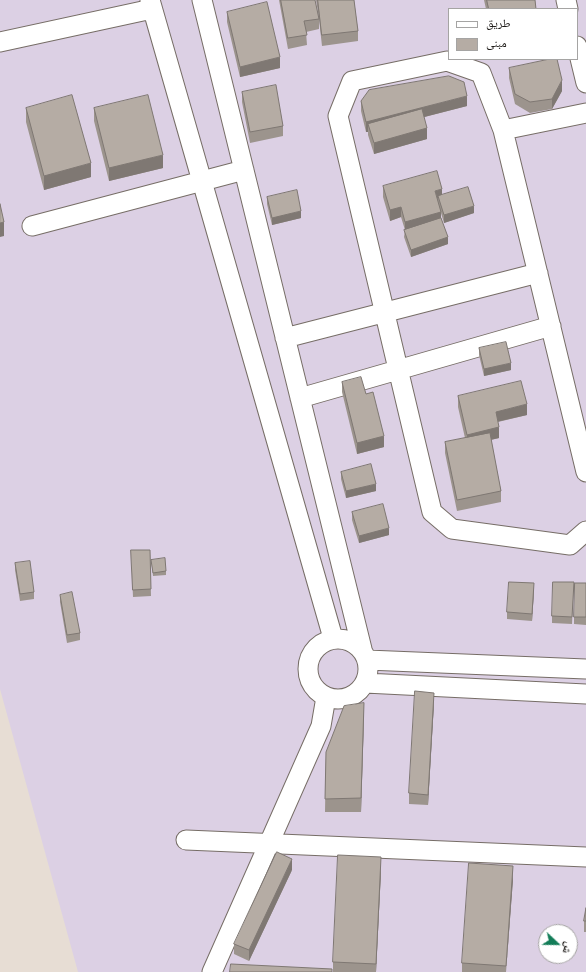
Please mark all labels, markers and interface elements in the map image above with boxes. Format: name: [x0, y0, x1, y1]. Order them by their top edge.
legend: [448, 8, 578, 60]
text: طريق: [486, 15, 511, 29]
text: مبنى: [486, 35, 507, 49]
north arrow: [538, 924, 578, 964]
text: ش: [560, 940, 577, 956]

